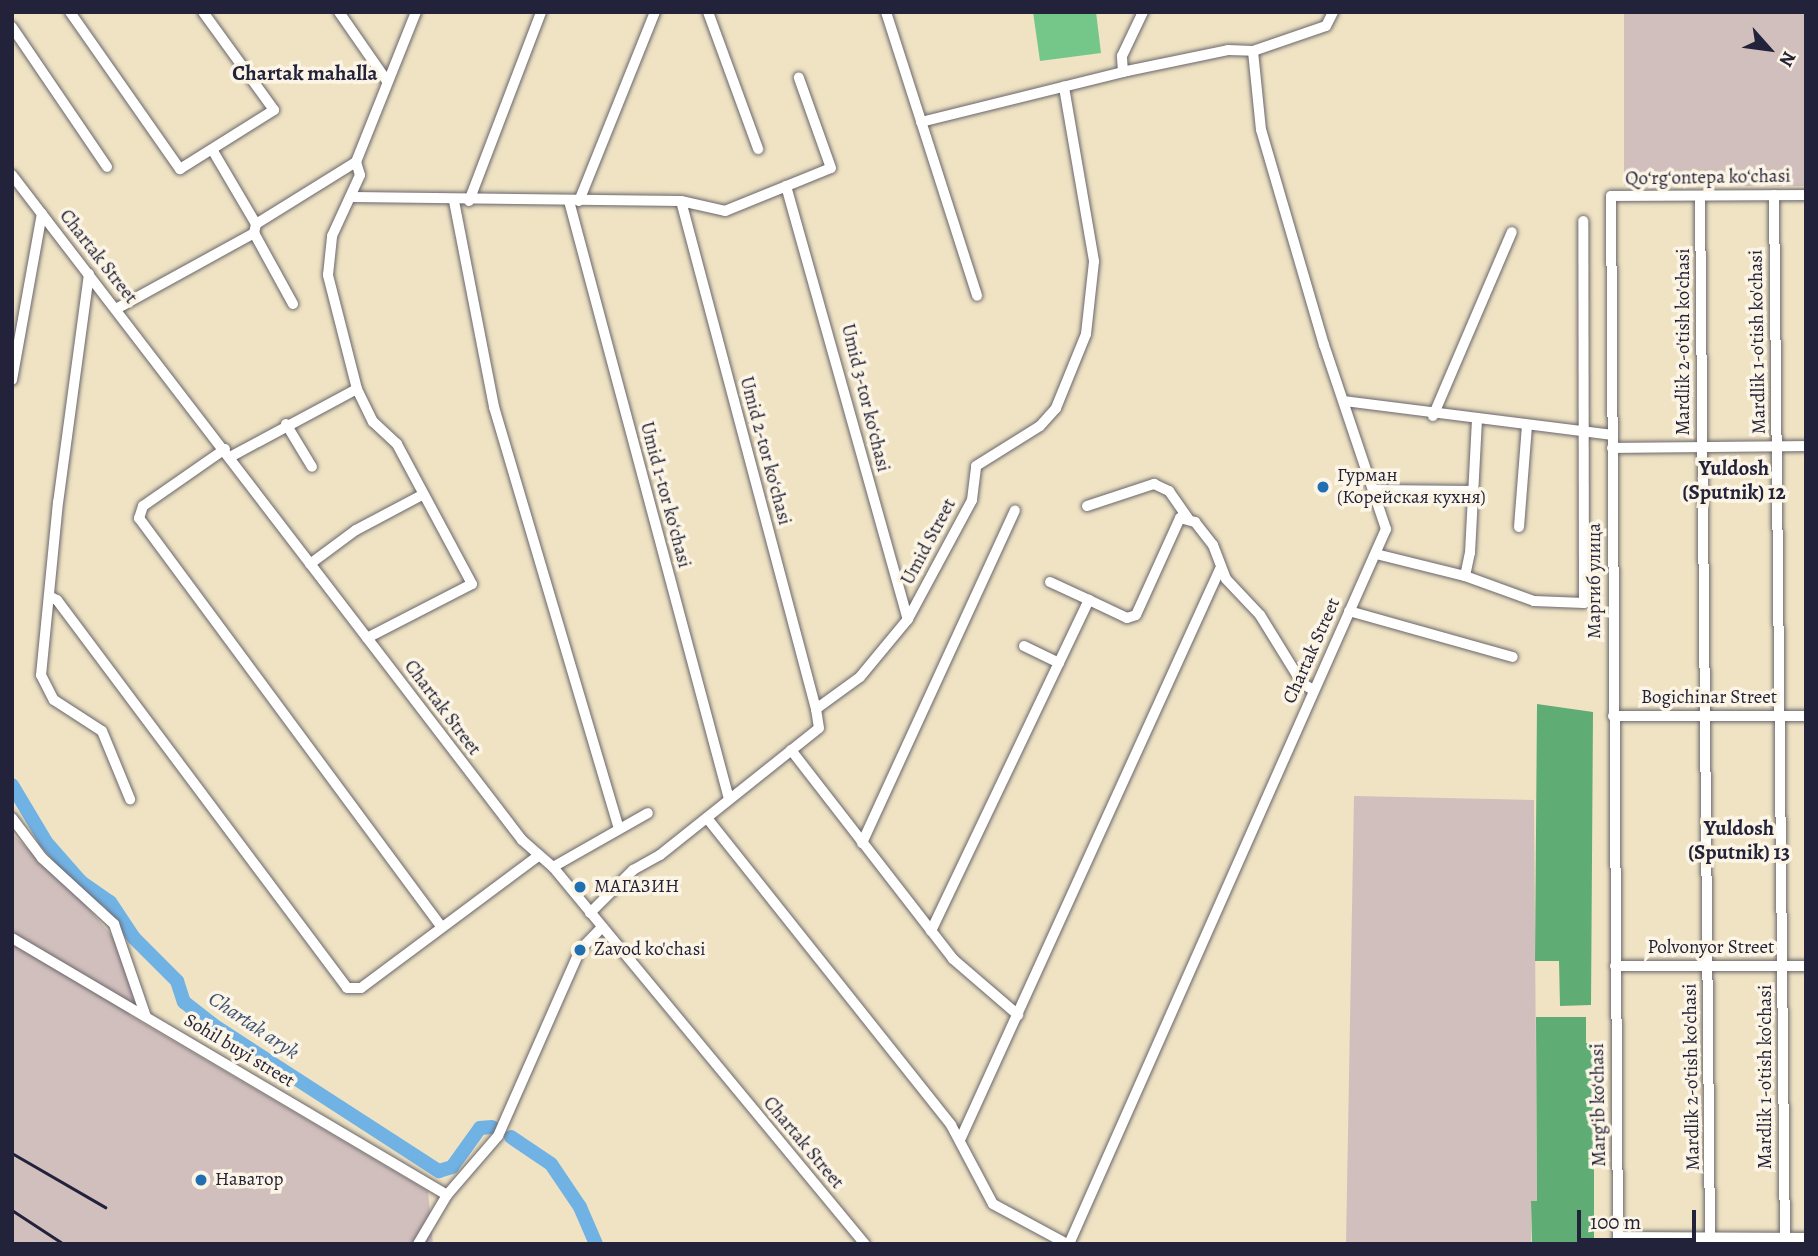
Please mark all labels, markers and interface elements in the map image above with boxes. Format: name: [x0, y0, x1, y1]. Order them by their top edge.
north arrow: [1734, 14, 1804, 84]
text: N: [1773, 47, 1802, 71]
district label: Chartak mahalla: [232, 60, 378, 86]
street label: Qoʻrgʻontepa koʻchasi: [1625, 165, 1791, 191]
street label: Chartak Street: [54, 205, 142, 309]
street label: Mardlik 2-o'tish ko'chasi: [1673, 248, 1695, 436]
street label: Mardlik 1-o'tish ko'chasi: [1745, 250, 1771, 434]
street label: Umid 3-tor koʻchasi: [836, 322, 894, 474]
street label: Umid 2-tor koʻchasi: [734, 374, 796, 528]
street label: Umid 1-tor koʻchasi: [635, 420, 695, 570]
district label: Yuldosh (Sputnik) 12: [1682, 455, 1786, 505]
place label: Гурман (Корейская кухня): [1337, 465, 1486, 509]
marker: Гурман (Корейская кухня): [1315, 479, 1331, 495]
street label: Umid Street: [897, 495, 961, 589]
street label: Маргиб улица: [1584, 523, 1606, 639]
street label: Chartak Street: [1279, 595, 1345, 707]
street label: Chartak Street: [399, 656, 485, 760]
street label: Bogichinar Street: [1641, 687, 1777, 709]
district label: Yuldosh (Sputnik) 13: [1688, 815, 1790, 865]
place label: МАГАЗИН: [594, 876, 679, 898]
marker: МАГАЗИН: [572, 879, 588, 895]
street label: Polvonyor Street: [1648, 937, 1774, 959]
place label: Zavod ko'chasi: [594, 939, 706, 961]
marker: Zavod ko'chasi: [572, 942, 588, 958]
street label: Mardlik 2-o'tish ko'chasi: [1679, 983, 1705, 1171]
water label: Chartak aryk: [204, 985, 304, 1065]
street label: Mardlik 1-o'tish ko'chasi: [1755, 985, 1777, 1169]
street label: Sohil buyi street: [180, 1009, 298, 1093]
street label: Marg‘ib ko‘chasi: [1587, 1043, 1611, 1167]
street label: Chartak Street: [758, 1092, 848, 1194]
place label: Наватор: [215, 1169, 284, 1191]
marker: Наватор: [193, 1172, 209, 1188]
scale bar: [1580, 1196, 1699, 1240]
text: 100 m: [1590, 1208, 1641, 1236]

